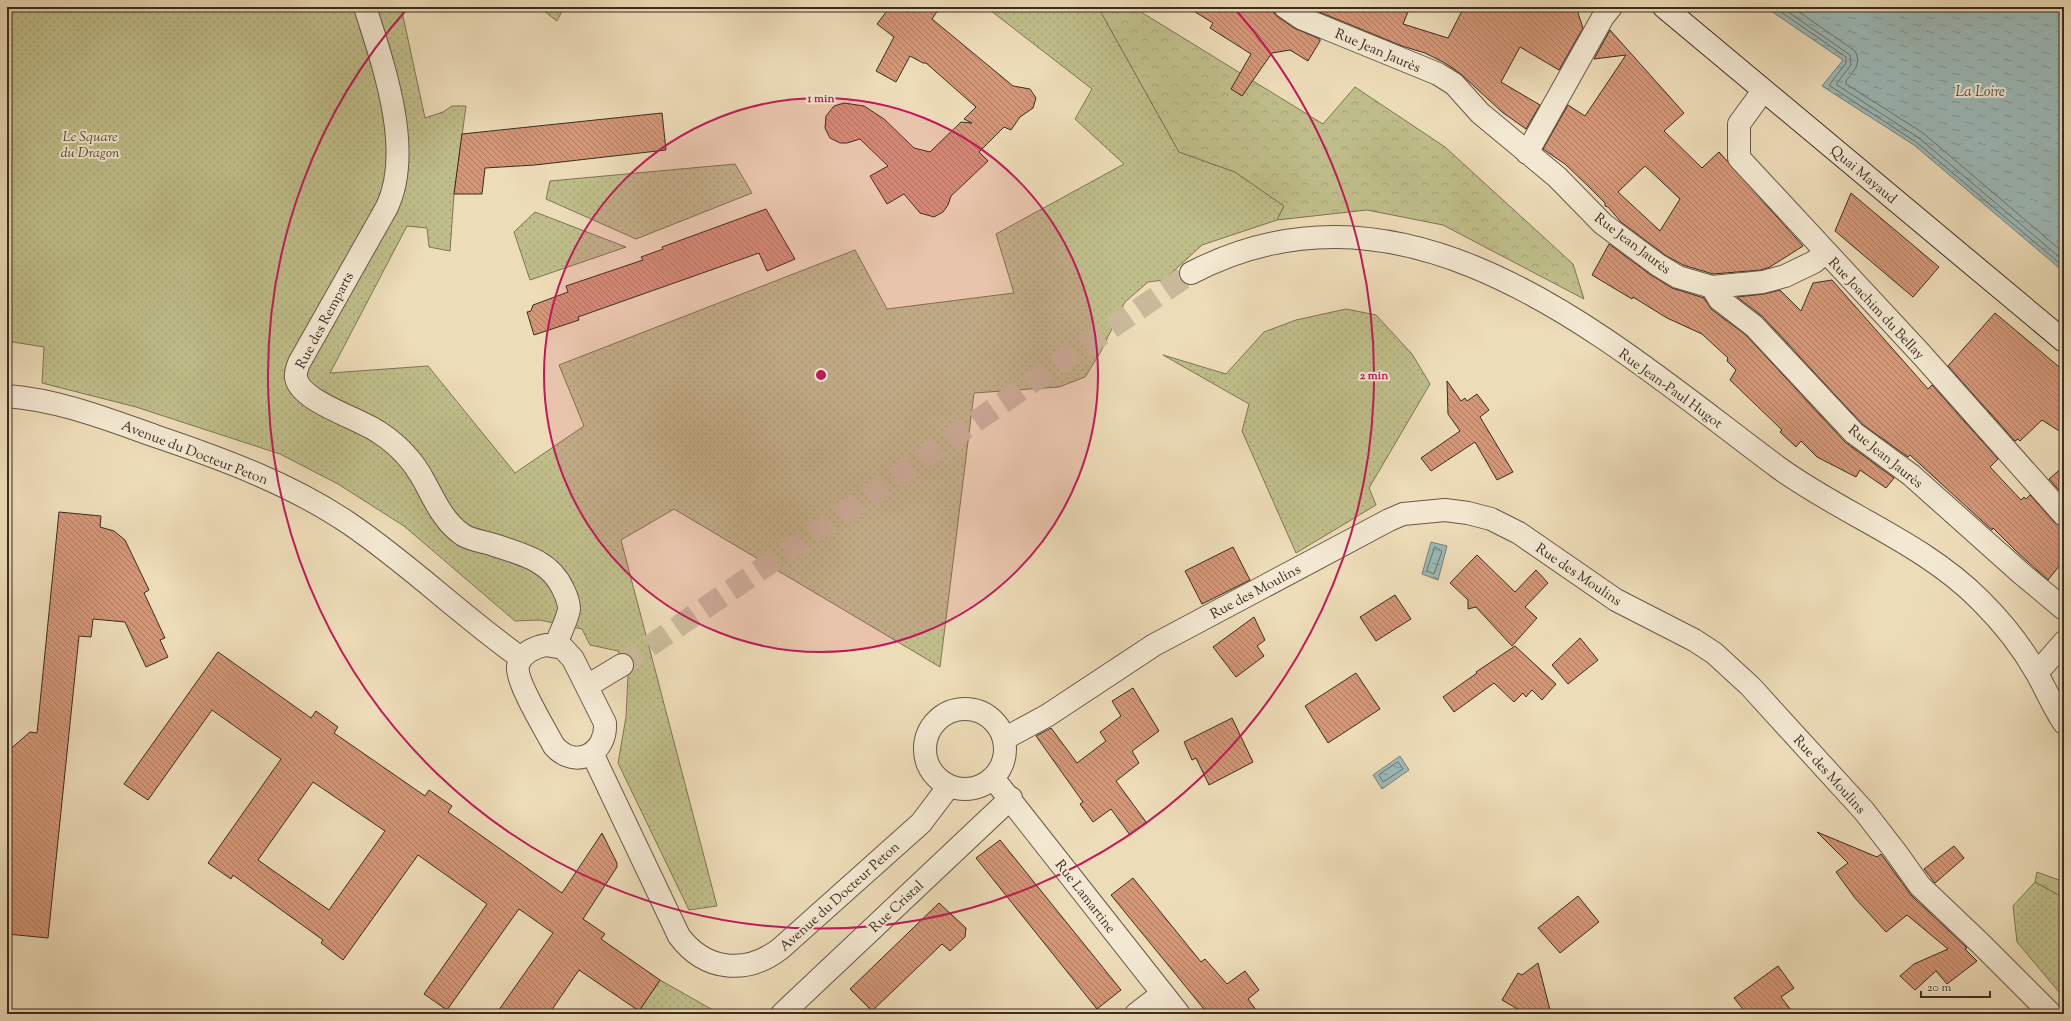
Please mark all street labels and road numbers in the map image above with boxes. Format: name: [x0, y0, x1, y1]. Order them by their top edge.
street label: Rue Jean Jaurès: [1331, 25, 1423, 79]
street label: Quai Mayaud: [1825, 142, 1900, 209]
street label: Rue Jean Jaurès: [1589, 209, 1674, 280]
street label: Rue Joachim du Bellay: [1823, 254, 1928, 365]
street label: Rue des Remparts: [292, 269, 360, 373]
street label: Rue Jean-Paul Hugot: [1614, 345, 1726, 434]
street label: Avenue du Docteur Peton: [118, 417, 271, 491]
street label: Rue Jean Jaurès: [1843, 421, 1926, 494]
street label: Rue des Moulins: [1531, 539, 1625, 612]
street label: Rue des Moulins: [1207, 560, 1305, 625]
street label: Rue des Moulins: [1788, 731, 1869, 819]
street label: Avenue du Docteur Peton: [776, 838, 905, 957]
street label: Rue Lamartine: [1049, 856, 1120, 938]
street label: Rue Cristal: [866, 877, 929, 938]

